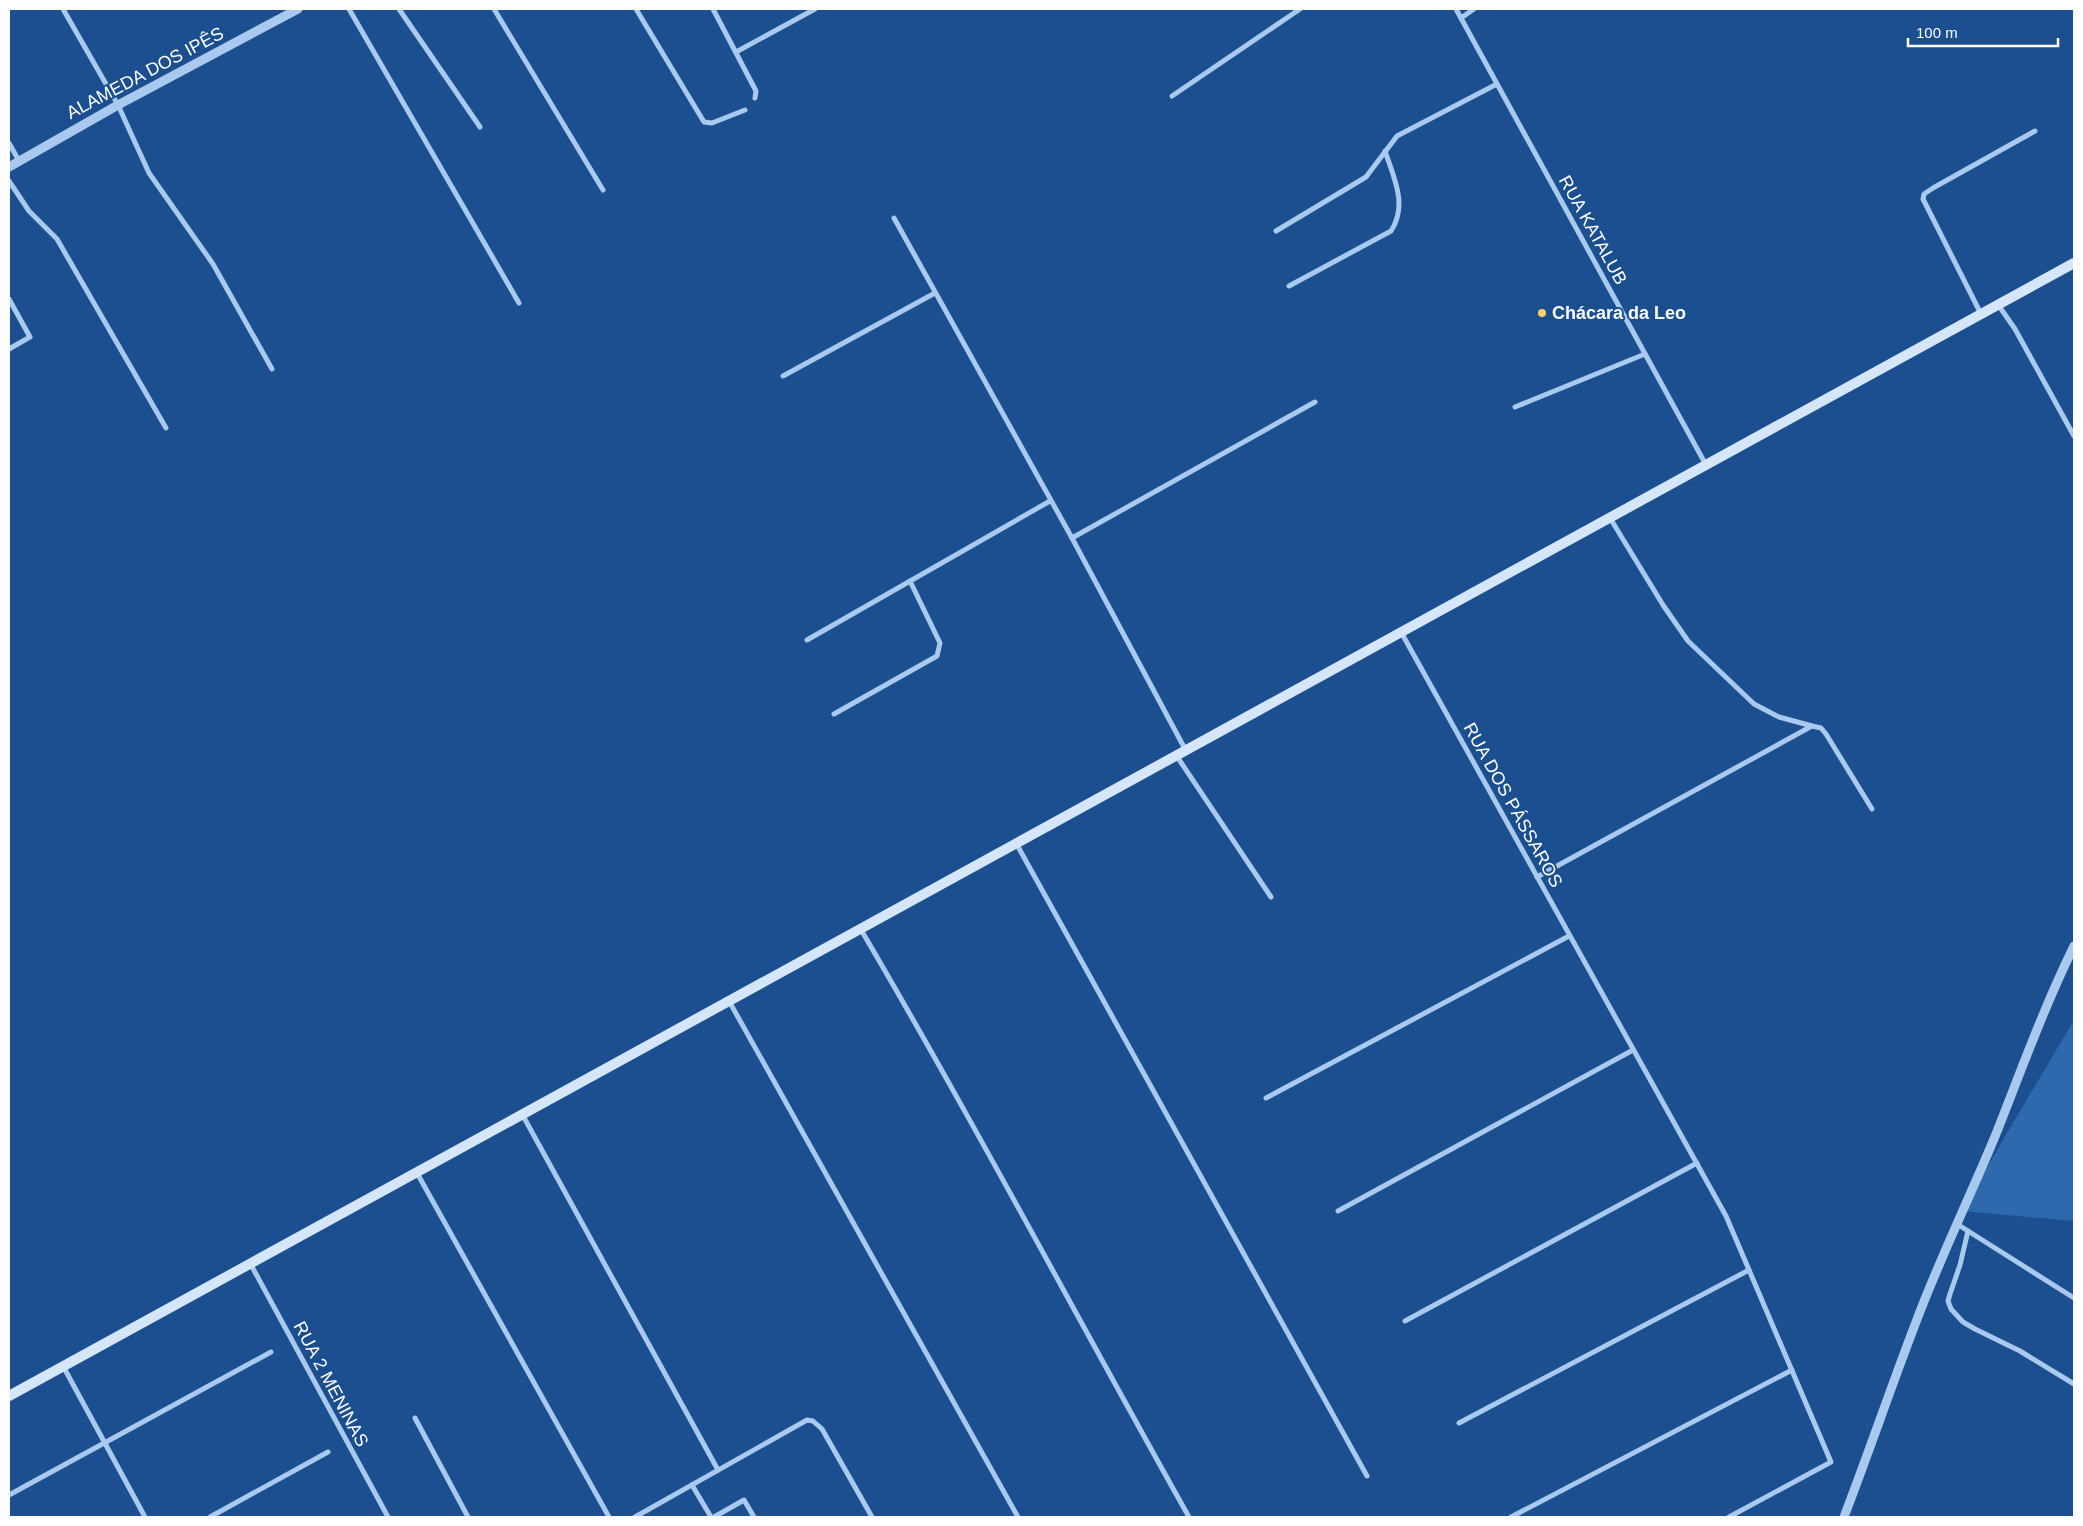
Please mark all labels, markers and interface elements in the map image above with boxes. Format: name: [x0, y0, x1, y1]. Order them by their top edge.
scale bar: [1908, 15, 2058, 47]
street label: ALAMEDA DOS IPÊS: [63, 23, 227, 123]
text: 100 m: [1916, 24, 1958, 41]
street label: RUA KATALUB: [1555, 172, 1631, 288]
place label: Chácara da Leo: [1552, 303, 1686, 323]
marker: Chácara da Leo: [1536, 307, 1548, 319]
street label: RUA DOS PÁSSAROS: [1459, 719, 1567, 891]
street label: RUA 2 MENINAS: [290, 1318, 372, 1450]

